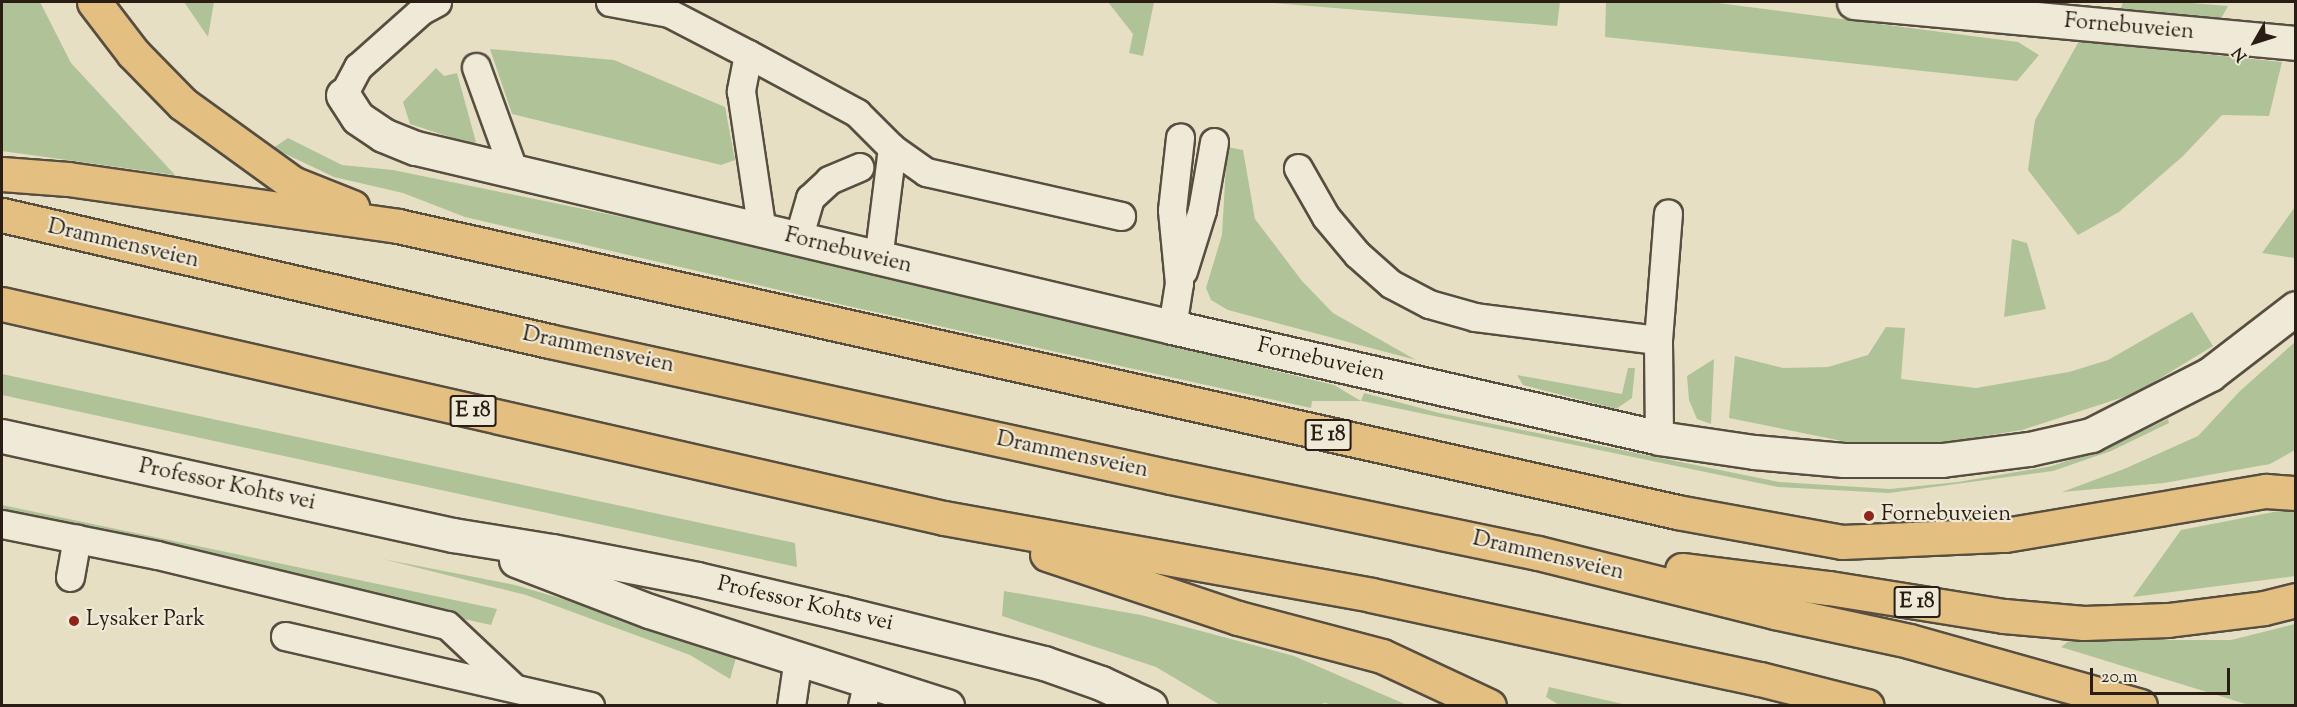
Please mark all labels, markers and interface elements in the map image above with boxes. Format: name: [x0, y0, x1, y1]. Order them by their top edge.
street label: Fornebuveien: [2063, 9, 2195, 47]
north arrow: [2225, 12, 2285, 72]
text: N: [2228, 41, 2254, 66]
street label: Drammensveien: [45, 215, 201, 275]
street label: Fornebuveien: [782, 223, 914, 281]
street label: Drammensveien: [520, 322, 676, 380]
street label: Fornebuveien: [1255, 333, 1387, 389]
road number: E 18: [449, 393, 497, 429]
road number: E 18: [1304, 417, 1352, 453]
street label: Drammensveien: [994, 427, 1150, 485]
street label: Professor Kohts vei: [136, 454, 318, 518]
place label: Fornebuveien: [1881, 503, 2011, 529]
marker: Fornebuveien: [1862, 509, 1876, 523]
street label: Drammensveien: [1470, 527, 1626, 587]
street label: Professor Kohts vei: [714, 572, 896, 638]
road number: E 18: [1893, 584, 1941, 620]
place label: Lysaker Park: [86, 608, 205, 634]
marker: Lysaker Park: [67, 614, 81, 628]
scale bar: [2093, 656, 2232, 694]
text: 20 m: [2101, 665, 2138, 691]

